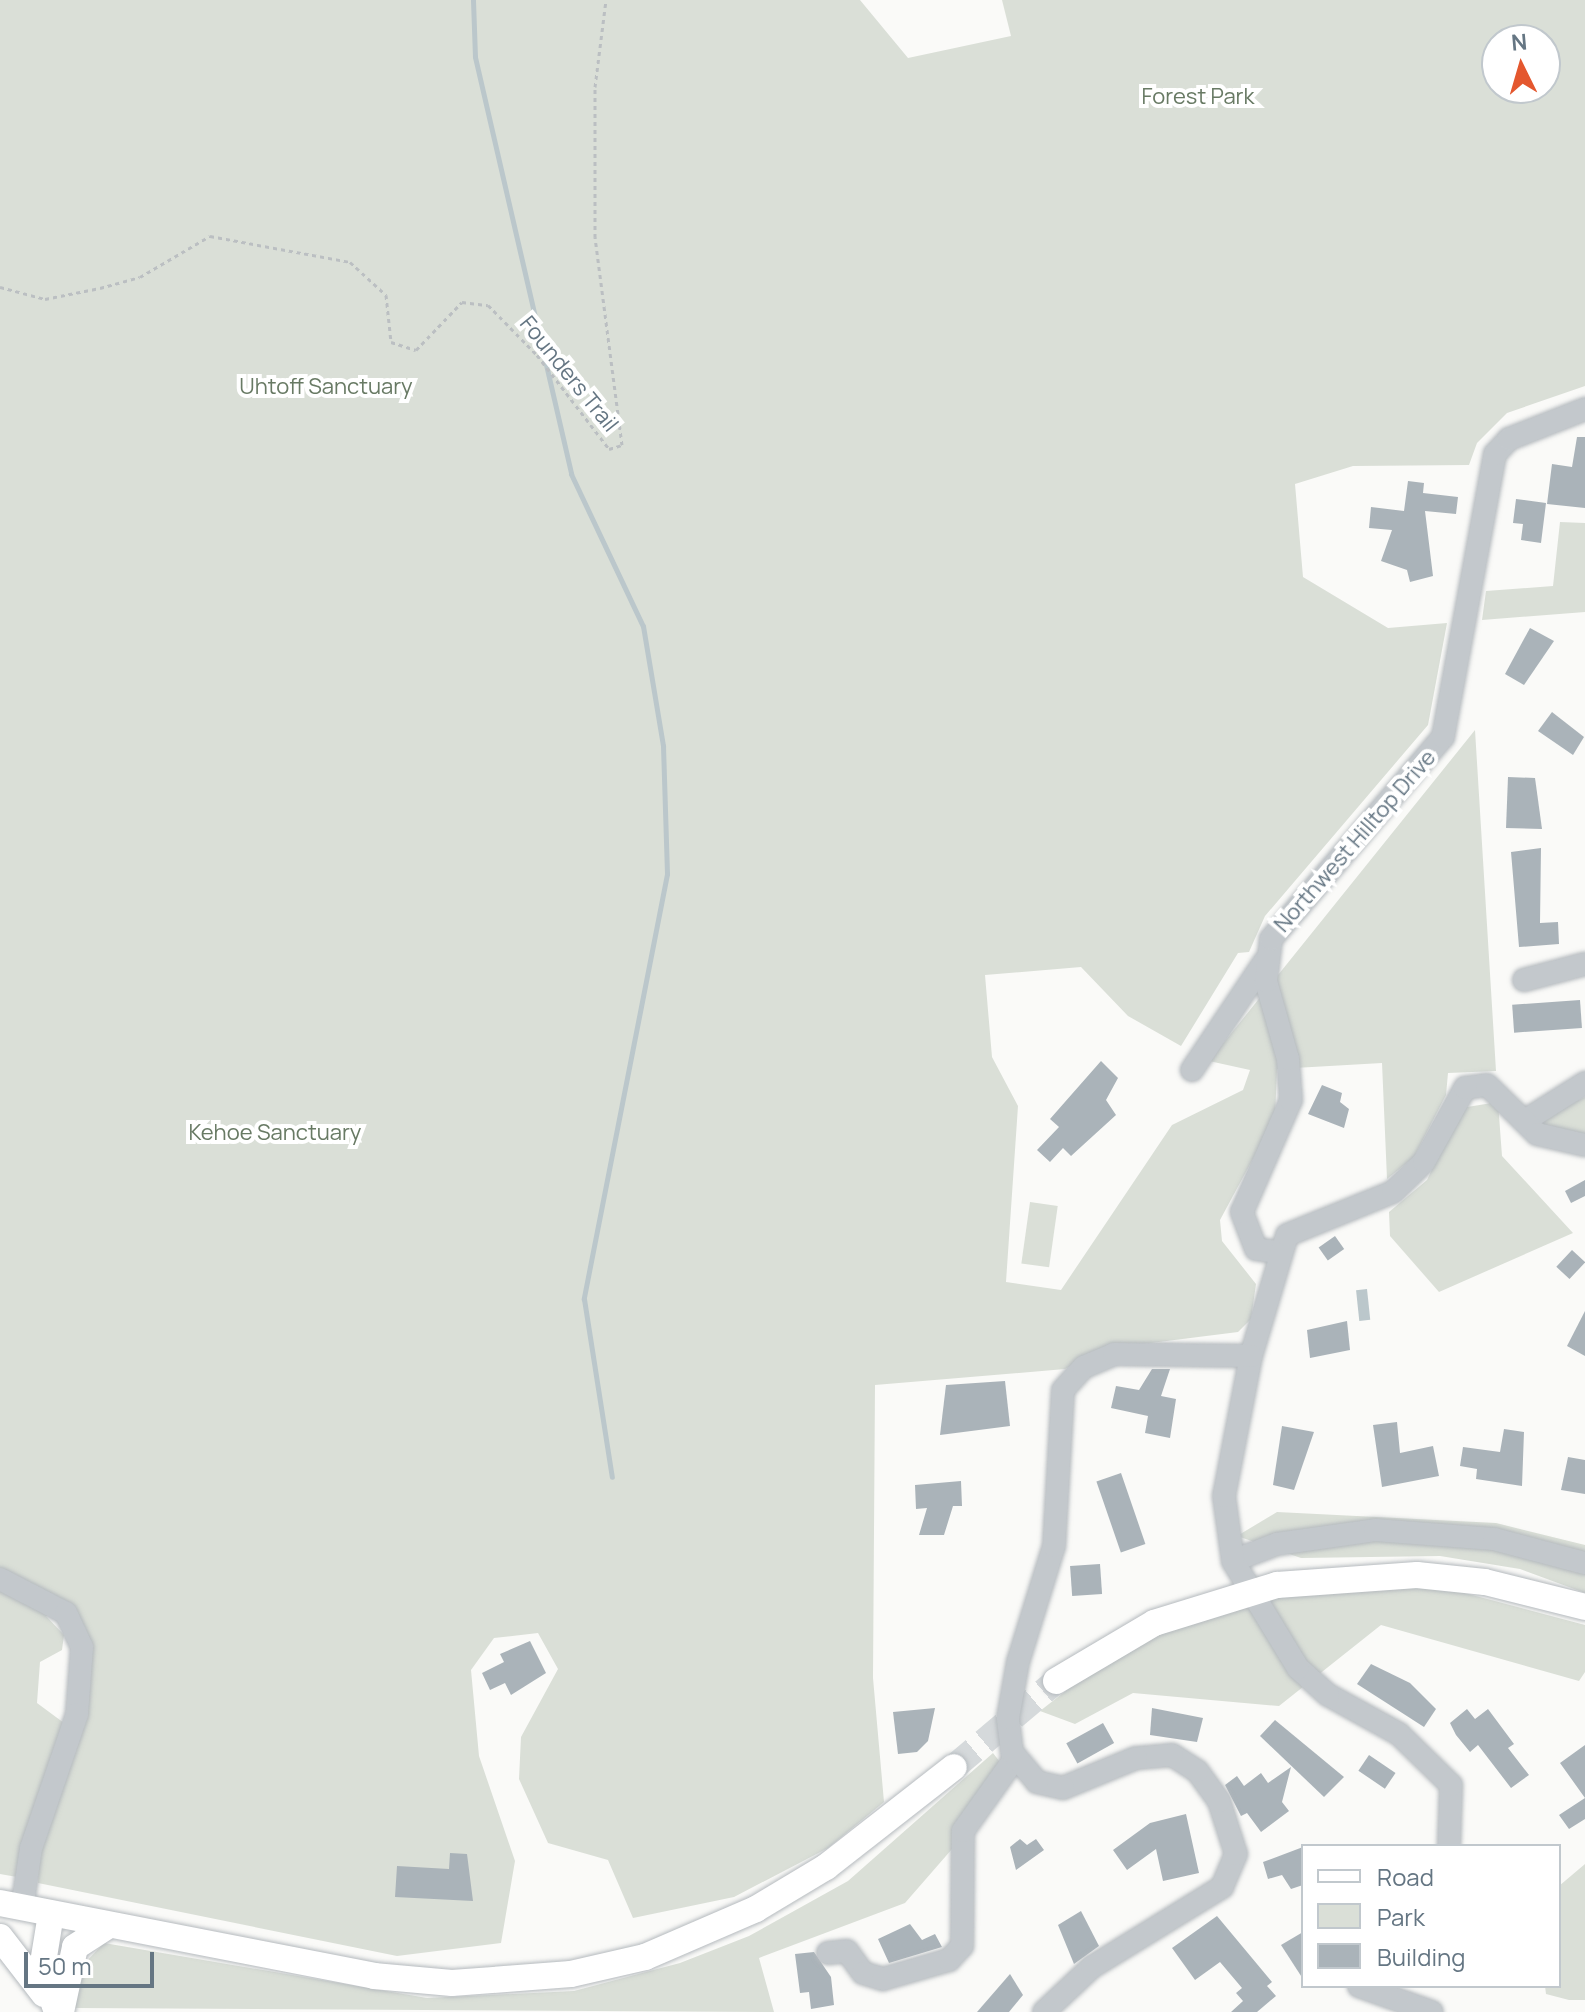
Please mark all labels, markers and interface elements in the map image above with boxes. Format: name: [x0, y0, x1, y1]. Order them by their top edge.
north arrow: [1481, 24, 1561, 104]
text: N: [1510, 26, 1528, 58]
park label: Forest Park: [1142, 84, 1254, 110]
street label: Founders Trail: [514, 311, 624, 437]
park label: Uhtoff Sanctuary: [239, 374, 413, 400]
street label: Northwest Hilltop Drive: [1269, 745, 1441, 937]
park label: Kehoe Sanctuary: [189, 1120, 361, 1146]
legend: [1301, 1844, 1561, 1988]
text: Road: [1377, 1860, 1434, 1893]
text: Park: [1377, 1900, 1425, 1933]
scale bar: [28, 1936, 158, 1986]
text: Building: [1377, 1940, 1465, 1973]
text: 50 m: [38, 1949, 92, 1982]

